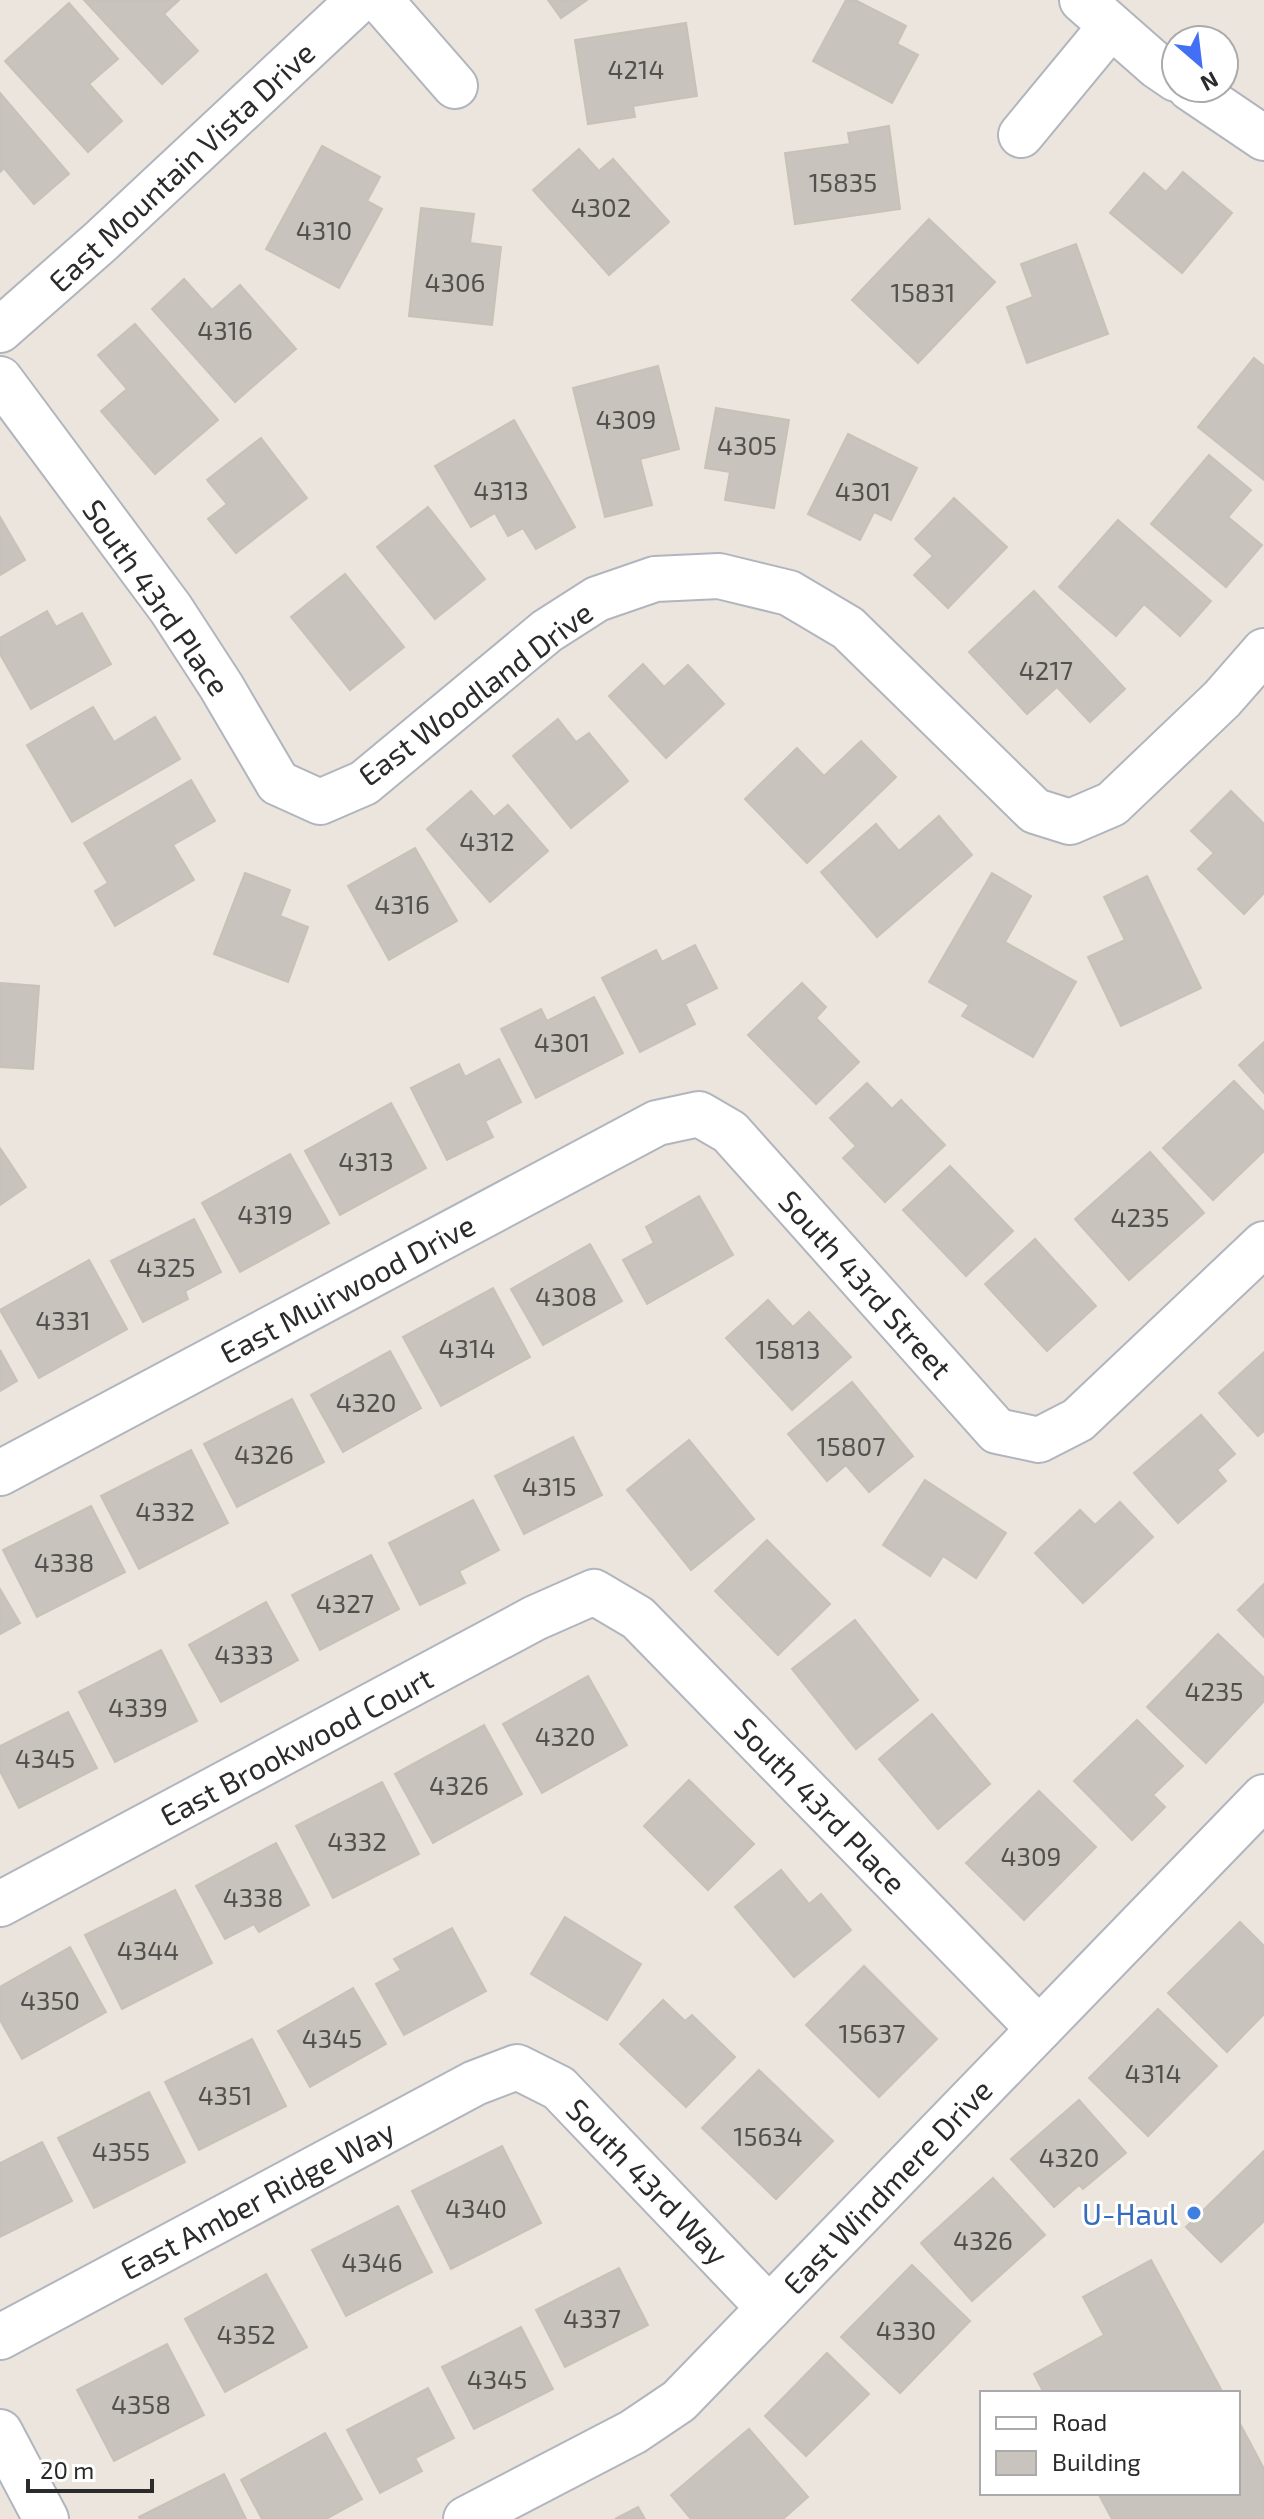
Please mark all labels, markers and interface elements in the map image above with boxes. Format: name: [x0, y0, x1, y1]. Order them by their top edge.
north arrow: [1160, 24, 1240, 104]
street label: East Mountain Vista Drive: [41, 33, 321, 299]
house number: 4214: [608, 53, 664, 84]
text: N: [1197, 67, 1223, 98]
house number: 15835: [809, 166, 877, 197]
house number: 4302: [571, 191, 631, 222]
house number: 4310: [296, 214, 352, 245]
house number: 4306: [425, 266, 486, 297]
house number: 15831: [891, 276, 955, 307]
house number: 4316: [197, 314, 253, 345]
house number: 4309: [596, 403, 657, 434]
house number: 4305: [717, 429, 777, 460]
house number: 4313: [473, 474, 529, 505]
house number: 4301: [835, 475, 891, 506]
street label: South 43rd Place: [76, 492, 238, 702]
street label: East Woodland Drive: [351, 593, 599, 793]
house number: 4217: [1019, 654, 1073, 685]
house number: 4312: [459, 825, 515, 856]
house number: 4316: [374, 888, 430, 919]
house number: 4301: [534, 1026, 590, 1057]
house number: 4313: [338, 1145, 394, 1176]
street label: South 43rd Street: [772, 1183, 960, 1385]
house number: 4319: [237, 1198, 293, 1229]
house number: 4235: [1111, 1201, 1170, 1232]
street label: East Muirwood Drive: [213, 1206, 481, 1370]
house number: 4325: [137, 1251, 196, 1282]
house number: 4308: [535, 1280, 597, 1311]
house number: 4331: [35, 1304, 91, 1335]
house number: 4314: [439, 1332, 495, 1363]
house number: 15813: [756, 1333, 820, 1364]
house number: 4320: [336, 1386, 396, 1417]
house number: 15807: [816, 1430, 886, 1461]
house number: 4326: [234, 1438, 294, 1469]
house number: 4315: [522, 1470, 576, 1501]
house number: 4332: [135, 1495, 195, 1526]
house number: 4338: [34, 1546, 94, 1577]
house number: 4327: [316, 1587, 374, 1618]
house number: 4333: [214, 1638, 274, 1669]
street label: East Brookwood Court: [154, 1659, 438, 1833]
house number: 4235: [1185, 1675, 1244, 1706]
house number: 4339: [108, 1691, 168, 1722]
street label: South 43rd Place: [728, 1709, 914, 1901]
house number: 4320: [535, 1720, 595, 1751]
house number: 4345: [15, 1742, 75, 1773]
house number: 4326: [429, 1769, 489, 1800]
house number: 4332: [327, 1825, 387, 1856]
house number: 4309: [1001, 1840, 1062, 1871]
house number: 4338: [223, 1881, 283, 1912]
house number: 4344: [117, 1934, 179, 1965]
house number: 4350: [20, 1984, 80, 2015]
house number: 15637: [839, 2017, 905, 2048]
house number: 4345: [302, 2022, 362, 2053]
house number: 4314: [1125, 2057, 1181, 2088]
street label: East Windmere Drive: [775, 2071, 999, 2301]
house number: 4351: [198, 2079, 252, 2110]
street label: South 43rd Way: [560, 2090, 737, 2272]
street label: East Amber Ridge Way: [114, 2112, 400, 2286]
house number: 15634: [733, 2120, 803, 2151]
house number: 4355: [92, 2135, 150, 2166]
house number: 4320: [1039, 2141, 1099, 2172]
house number: 4340: [445, 2192, 507, 2223]
place label: U-Haul: [1082, 2195, 1178, 2231]
marker: U-Haul: [1185, 2204, 1203, 2222]
house number: 4326: [953, 2224, 1013, 2255]
house number: 4346: [341, 2246, 403, 2277]
house number: 4337: [563, 2302, 621, 2333]
house number: 4330: [876, 2314, 936, 2345]
house number: 4352: [217, 2318, 276, 2349]
house number: 4345: [467, 2363, 527, 2394]
house number: 4358: [111, 2388, 171, 2419]
legend: [980, 2391, 1240, 2495]
text: Road: [1052, 2407, 1107, 2436]
scale bar: [28, 2443, 152, 2493]
text: Building: [1052, 2447, 1141, 2476]
text: 20 m: [40, 2455, 94, 2484]

